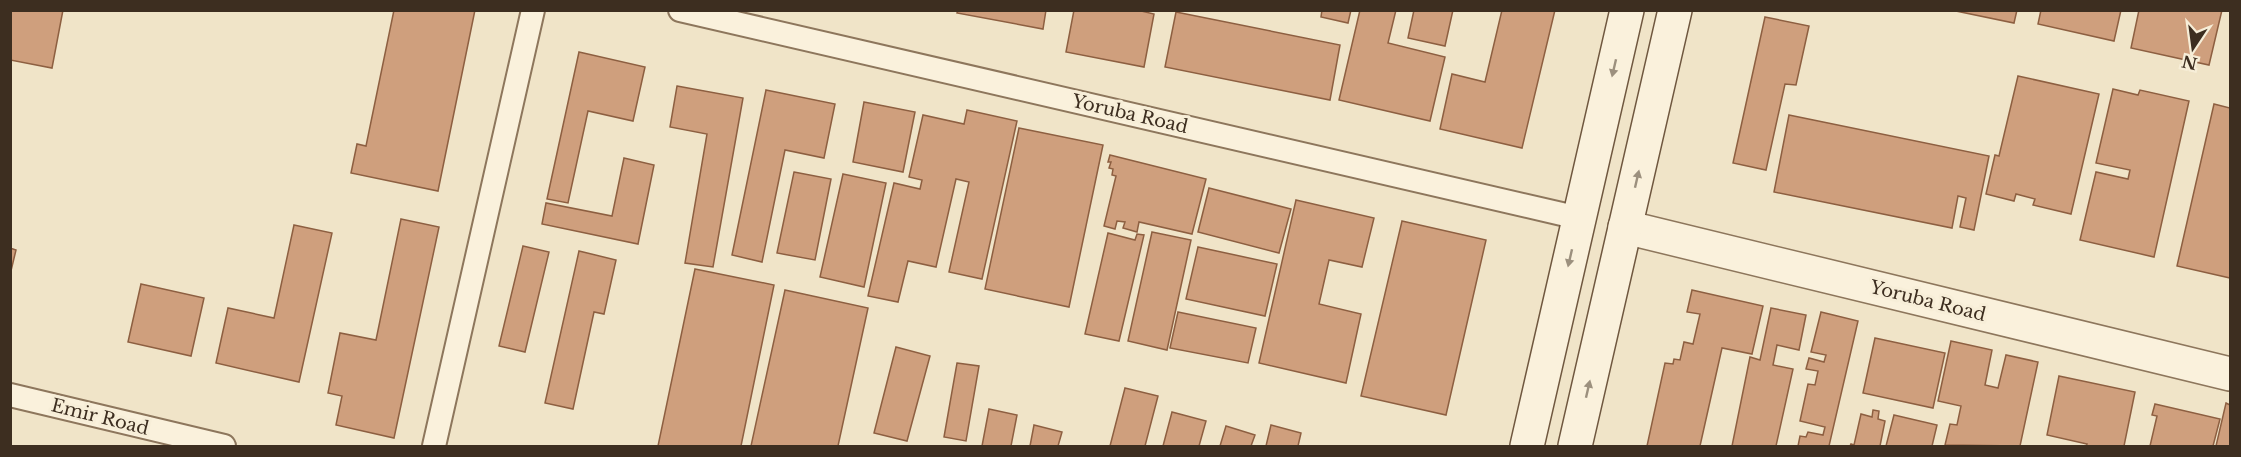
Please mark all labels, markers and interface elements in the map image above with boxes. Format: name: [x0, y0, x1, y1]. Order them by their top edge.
north arrow: [2163, 18, 2223, 78]
text: N: [2180, 51, 2199, 74]
one-way arrow: [1609, 58, 1619, 77]
street label: Yoruba Road: [1069, 90, 1190, 138]
one-way arrow: [1632, 170, 1642, 188]
one-way arrow: [1565, 248, 1575, 267]
street label: Yoruba Road: [1867, 276, 1988, 326]
one-way arrow: [1584, 380, 1593, 399]
street label: Emir Road: [49, 394, 151, 440]

